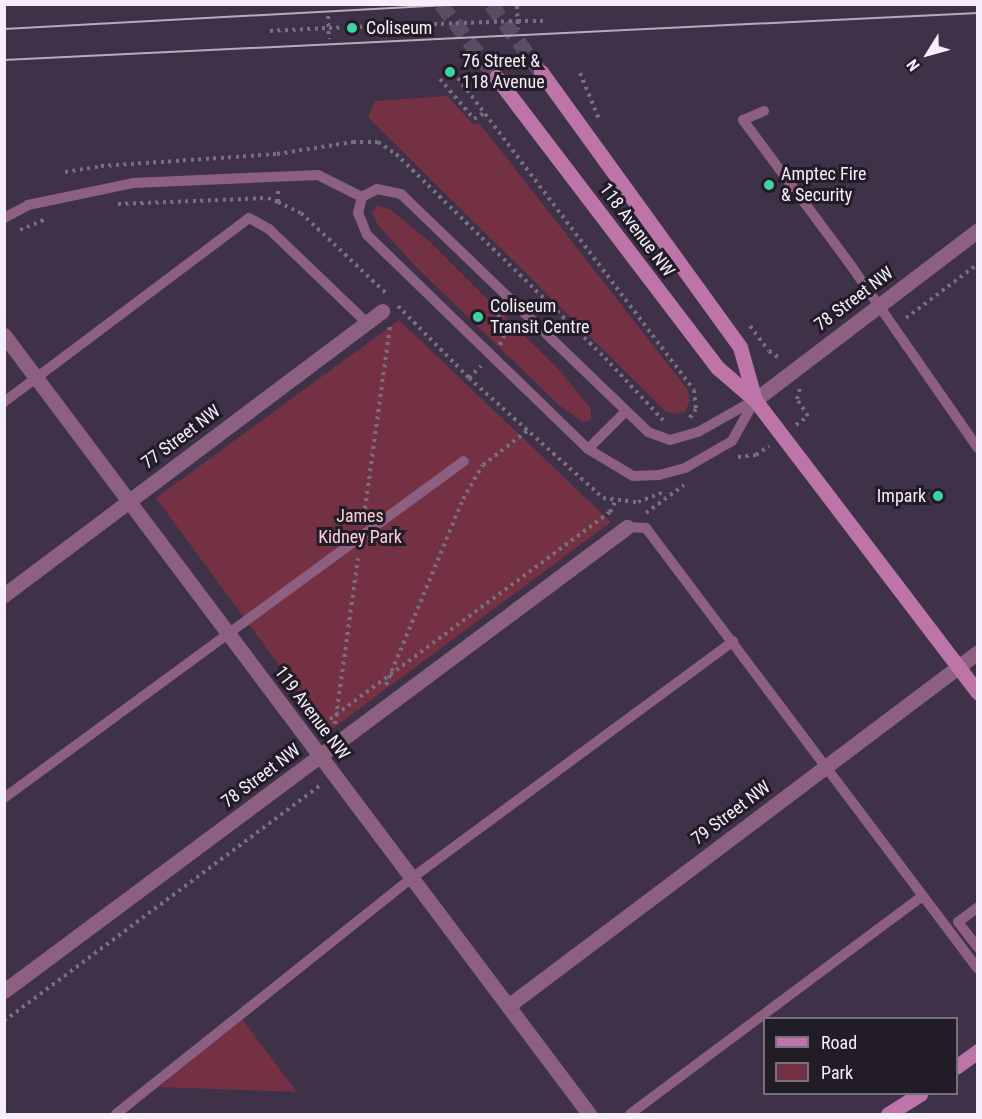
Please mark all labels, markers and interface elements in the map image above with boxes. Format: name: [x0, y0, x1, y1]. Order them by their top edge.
place label: Coliseum: [366, 17, 432, 39]
marker: Coliseum: [343, 19, 361, 37]
north arrow: [898, 24, 958, 84]
place label: 76 Street & 118 Avenue: [462, 51, 545, 94]
text: N: [903, 56, 924, 75]
marker: 76 Street & 118 Avenue: [443, 65, 457, 79]
place label: Amptec Fire & Security: [781, 164, 867, 207]
marker: Amptec Fire & Security: [762, 178, 776, 192]
street label: 118 Avenue NW: [595, 179, 679, 281]
street label: 78 Street NW: [810, 262, 898, 336]
place label: Coliseum Transit Centre: [490, 296, 589, 338]
marker: Coliseum Transit Centre: [471, 310, 485, 324]
street label: 77 Street NW: [137, 400, 225, 474]
place label: Impark: [877, 485, 926, 507]
marker: Impark: [931, 489, 945, 503]
park label: James Kidney Park: [318, 506, 402, 548]
street label: 119 Avenue NW: [270, 662, 354, 764]
street label: 78 Street NW: [217, 739, 305, 813]
street label: 79 Street NW: [687, 776, 775, 850]
legend: [763, 1017, 958, 1095]
text: Road: [821, 1032, 857, 1053]
text: Park: [821, 1062, 853, 1083]

